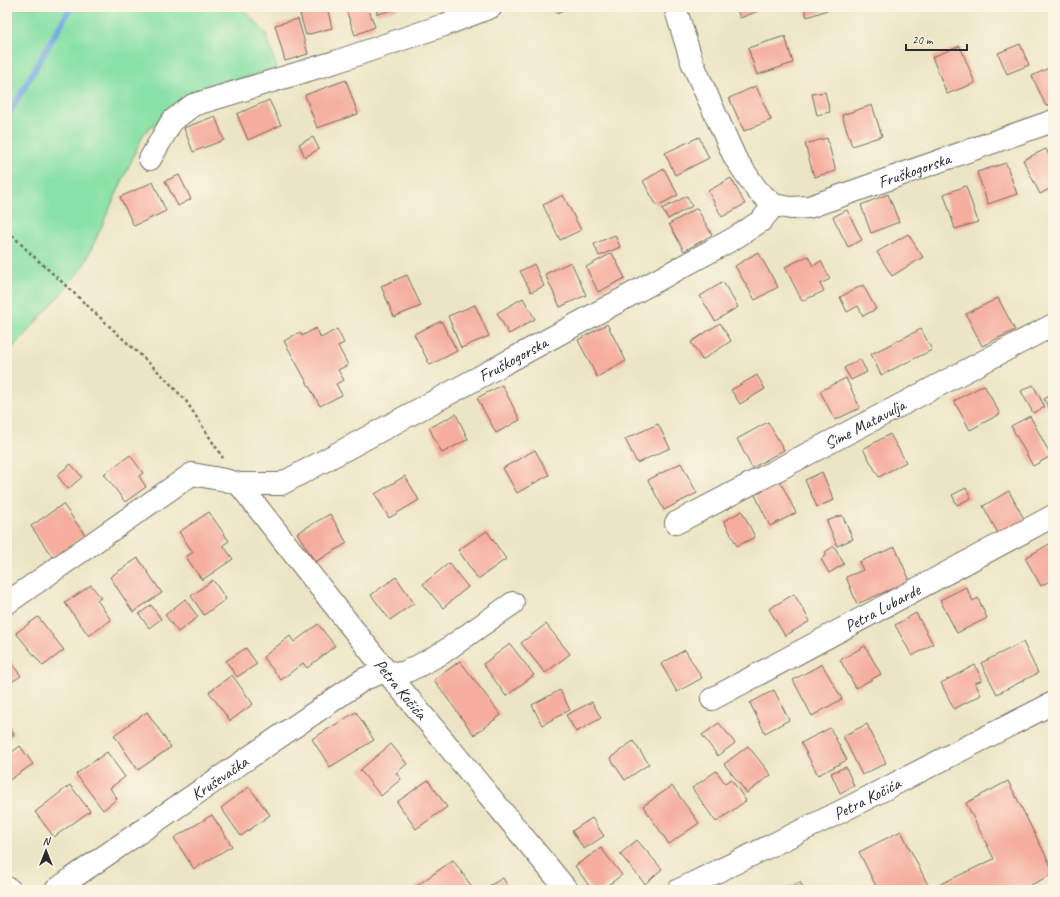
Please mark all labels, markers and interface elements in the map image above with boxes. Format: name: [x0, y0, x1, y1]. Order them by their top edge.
scale bar: [906, 26, 967, 52]
text: 20 m: [912, 32, 934, 48]
street label: Fruškogorska: [875, 147, 955, 193]
street label: Fruškogorska: [475, 331, 553, 387]
street label: Sime Matavulja: [821, 394, 911, 454]
street label: Petra Lubarde: [841, 579, 925, 637]
street label: Petra Kočića: [369, 655, 433, 725]
street label: Kruševačka: [187, 751, 253, 805]
street label: Petra Kočića: [830, 772, 905, 825]
north arrow: [26, 831, 66, 871]
text: N: [43, 834, 52, 848]

